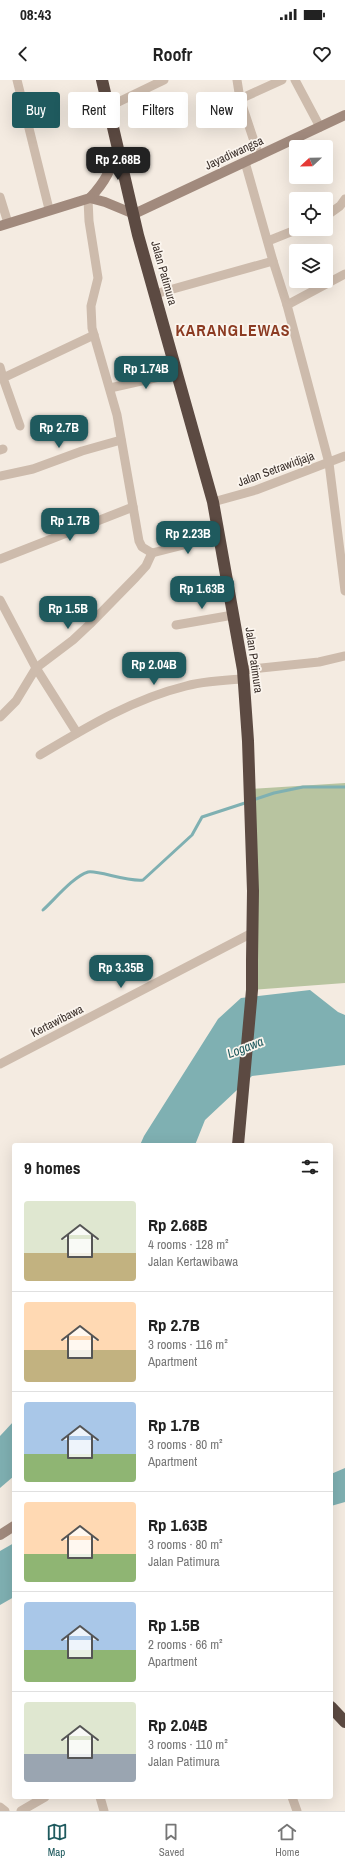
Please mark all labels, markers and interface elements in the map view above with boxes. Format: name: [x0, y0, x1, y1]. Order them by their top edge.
text: 08:43: [20, 4, 51, 25]
text: Roofr: [153, 42, 192, 67]
icon: back: [12, 43, 34, 65]
icon: heart: [311, 43, 333, 65]
chip: Buy: [12, 92, 60, 128]
chip: Rent: [68, 92, 120, 128]
chip: Filters: [128, 92, 188, 128]
chip: New: [196, 92, 247, 128]
street label: Jayadiwangsa: [202, 132, 266, 174]
north arrow: [289, 140, 333, 184]
map controls: [289, 140, 333, 288]
pin: Rp 2.68B: [77, 147, 159, 181]
text: Rp 2.68B: [95, 151, 141, 168]
button: locate: [289, 192, 333, 236]
street label: Jalan Patimura: [147, 239, 181, 308]
button: layers: [289, 244, 333, 288]
district label: KARANGLEWAS: [175, 319, 291, 341]
pin: Rp 1.74B: [105, 356, 187, 390]
text: Rp 1.74B: [123, 360, 169, 377]
pin: Rp 2.7B: [22, 415, 96, 449]
text: Rp 2.7B: [39, 419, 79, 436]
street label: Jalan Setrawidjaja: [235, 448, 317, 490]
pin: Rp 1.7B: [33, 508, 107, 542]
text: Rp 1.7B: [50, 512, 90, 529]
pin: Rp 2.23B: [147, 521, 229, 555]
text: Rp 2.23B: [165, 525, 211, 542]
pin: Rp 1.63B: [161, 576, 243, 610]
text: Rp 1.63B: [179, 580, 225, 597]
pin: Rp 1.5B: [31, 596, 105, 630]
text: Rp 1.5B: [48, 600, 88, 617]
street label: Jalan Patimura: [241, 626, 267, 694]
pin: Rp 2.04B: [113, 652, 195, 686]
text: Rp 2.04B: [131, 656, 177, 673]
pin: Rp 3.35B: [80, 955, 162, 989]
text: Rp 3.35B: [98, 959, 144, 976]
street label: Kertawibawa: [28, 1001, 86, 1041]
water label: Logawa: [225, 1033, 266, 1062]
text: 9 homes: [24, 1156, 81, 1179]
icon: filters: [299, 1156, 321, 1178]
text: Rp 2.68B: [148, 1213, 208, 1236]
icon: home: [56, 1217, 104, 1265]
text: 4 rooms · 128 m²: [148, 1236, 229, 1253]
text: Jalan Kertawibawa: [148, 1253, 238, 1270]
text: Rp 2.7B: [148, 1313, 200, 1336]
icon: home: [56, 1318, 104, 1366]
text: 3 rooms · 116 m²: [148, 1336, 228, 1353]
text: Apartment: [148, 1353, 197, 1370]
text: Rp 1.7B: [148, 1413, 200, 1436]
icon: home: [56, 1418, 104, 1466]
text: 3 rooms · 80 m²: [148, 1436, 223, 1453]
text: Apartment: [148, 1453, 197, 1470]
text: Rp 1.63B: [148, 1513, 208, 1536]
icon: home: [56, 1518, 104, 1566]
text: 3 rooms · 80 m²: [148, 1536, 223, 1553]
text: Jalan Patimura: [148, 1553, 220, 1570]
text: Rp 1.5B: [148, 1613, 200, 1636]
icon: home: [56, 1618, 104, 1666]
text: 2 rooms · 66 m²: [148, 1636, 223, 1653]
text: Apartment: [148, 1653, 197, 1670]
text: Rp 2.04B: [148, 1713, 208, 1736]
icon: home: [56, 1718, 104, 1766]
text: 3 rooms · 110 m²: [148, 1736, 228, 1753]
text: Jalan Patimura: [148, 1753, 220, 1770]
tab: Map: [46, 1821, 68, 1859]
tab: Saved: [159, 1821, 184, 1859]
tab: Home: [275, 1821, 299, 1859]

